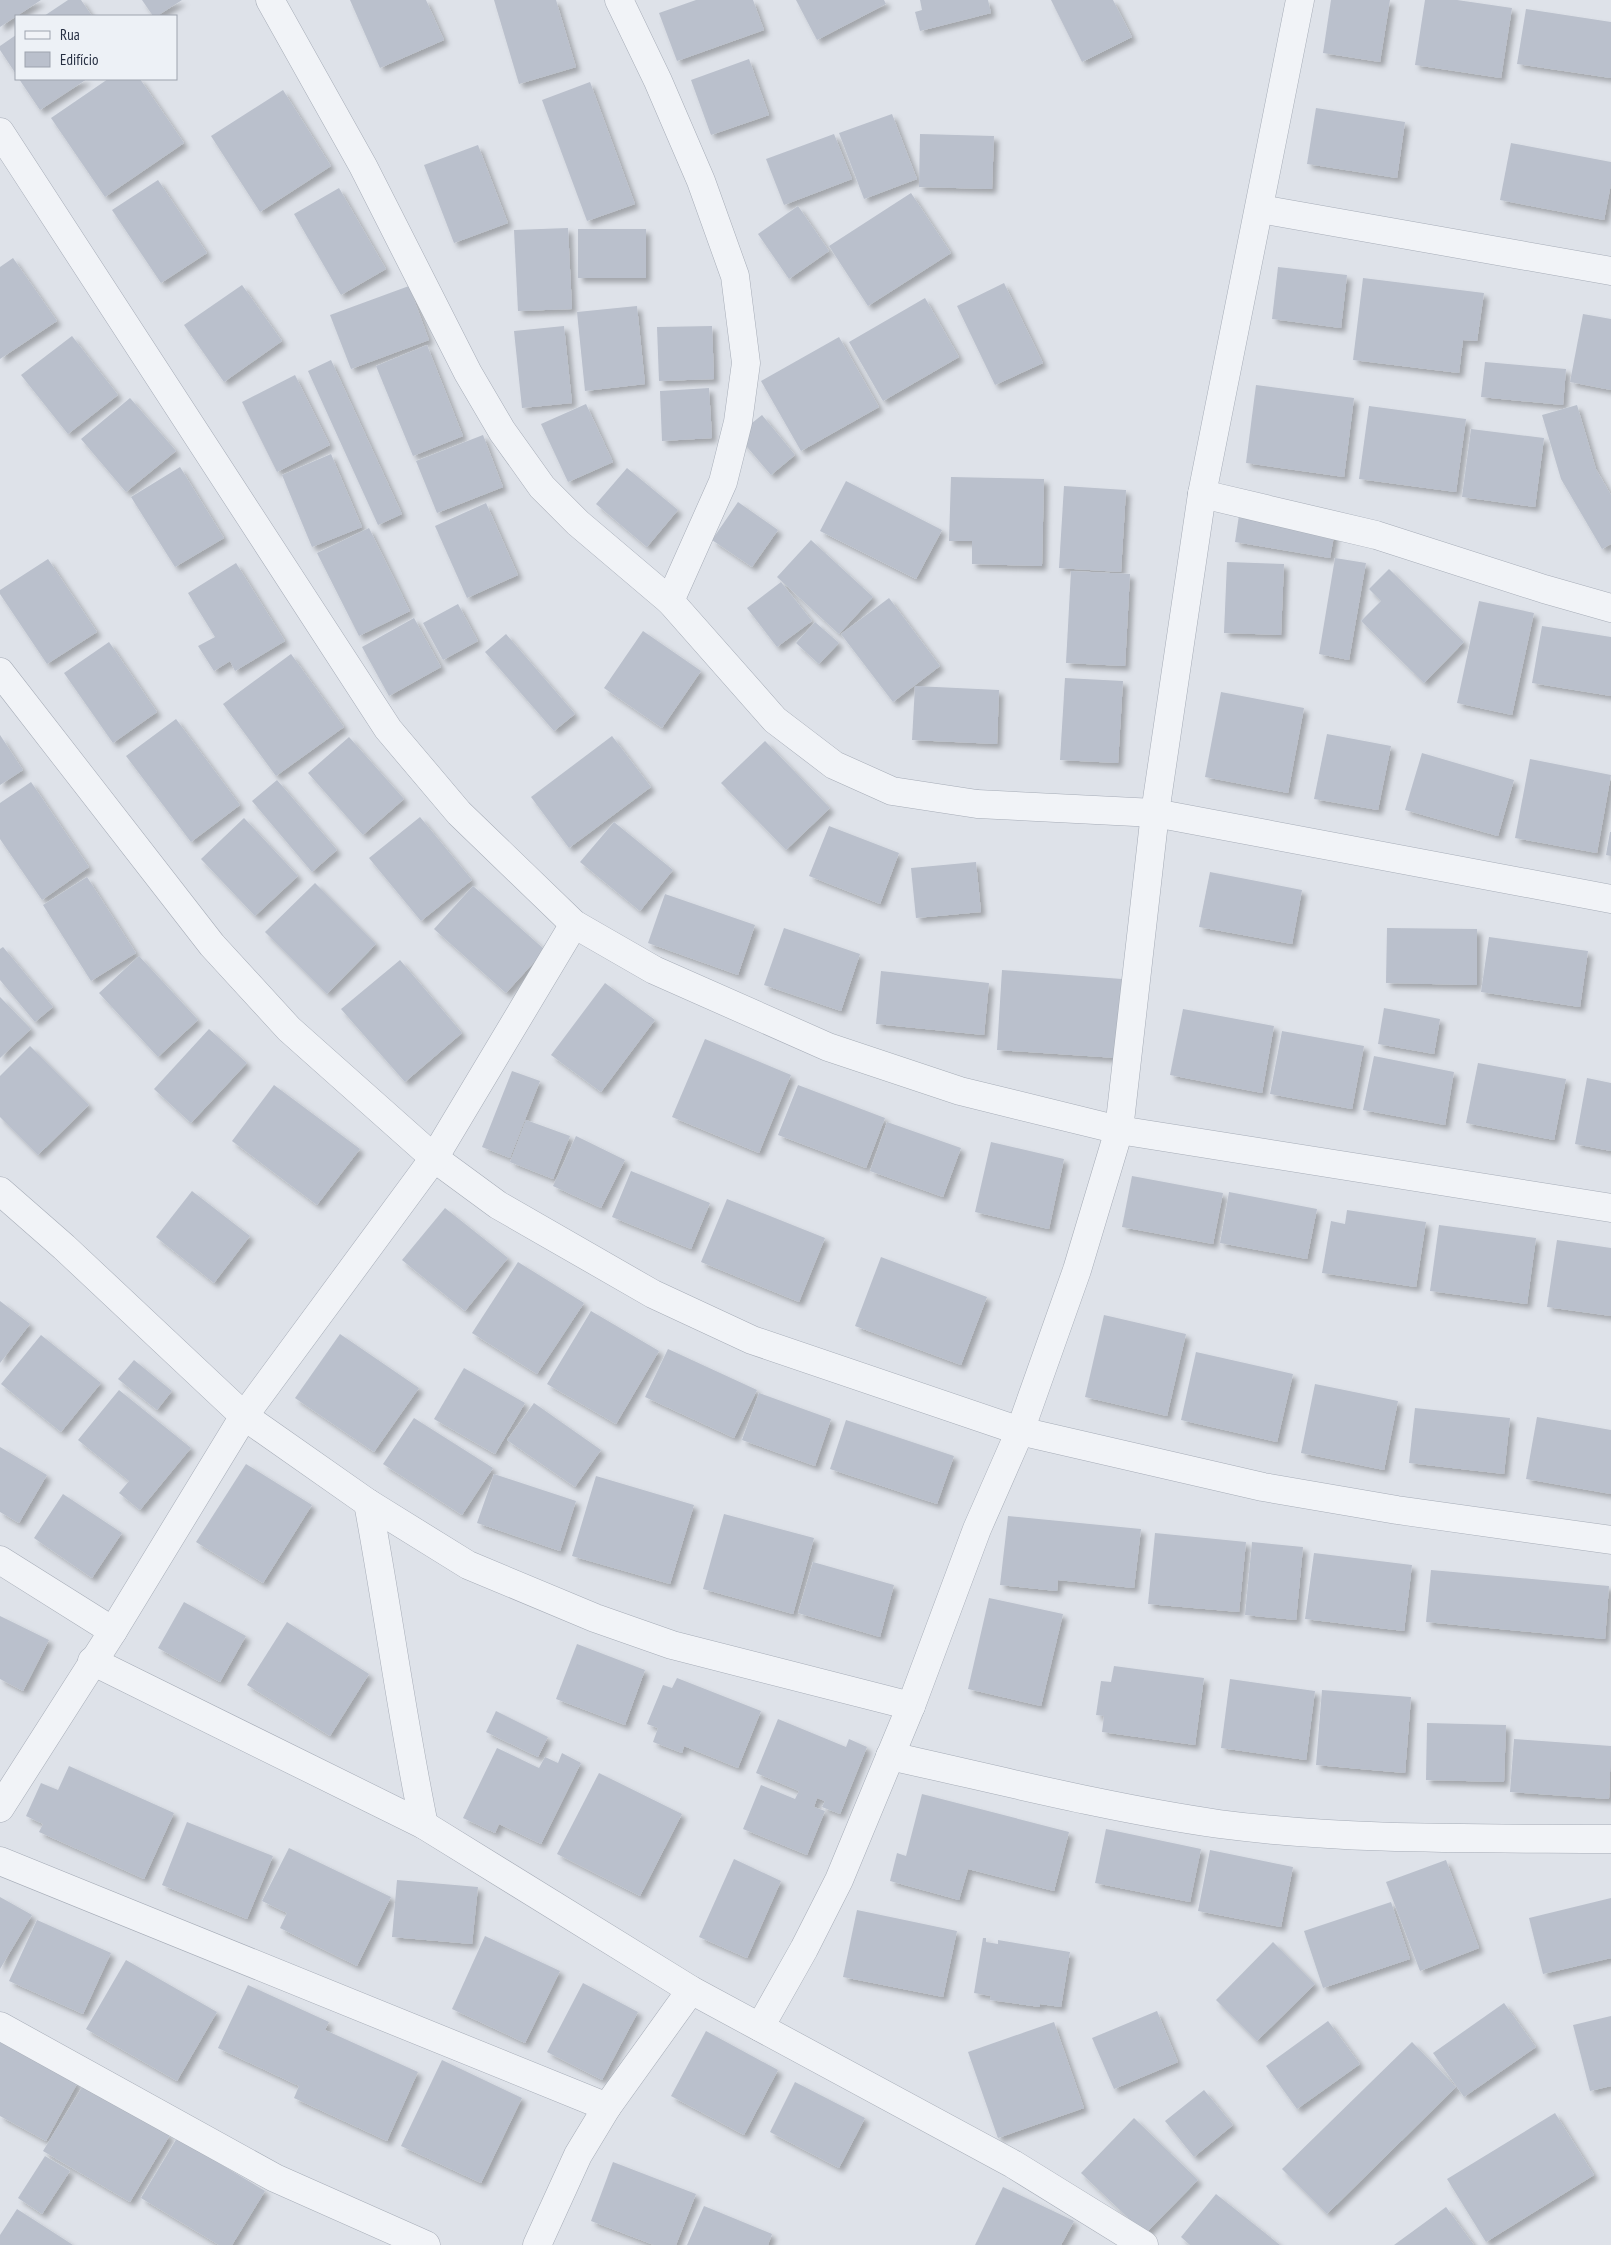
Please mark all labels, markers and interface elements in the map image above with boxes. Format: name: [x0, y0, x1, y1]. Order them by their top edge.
legend: [15, 15, 178, 80]
text: Rua: [60, 25, 80, 44]
text: Edifício: [60, 50, 98, 69]

